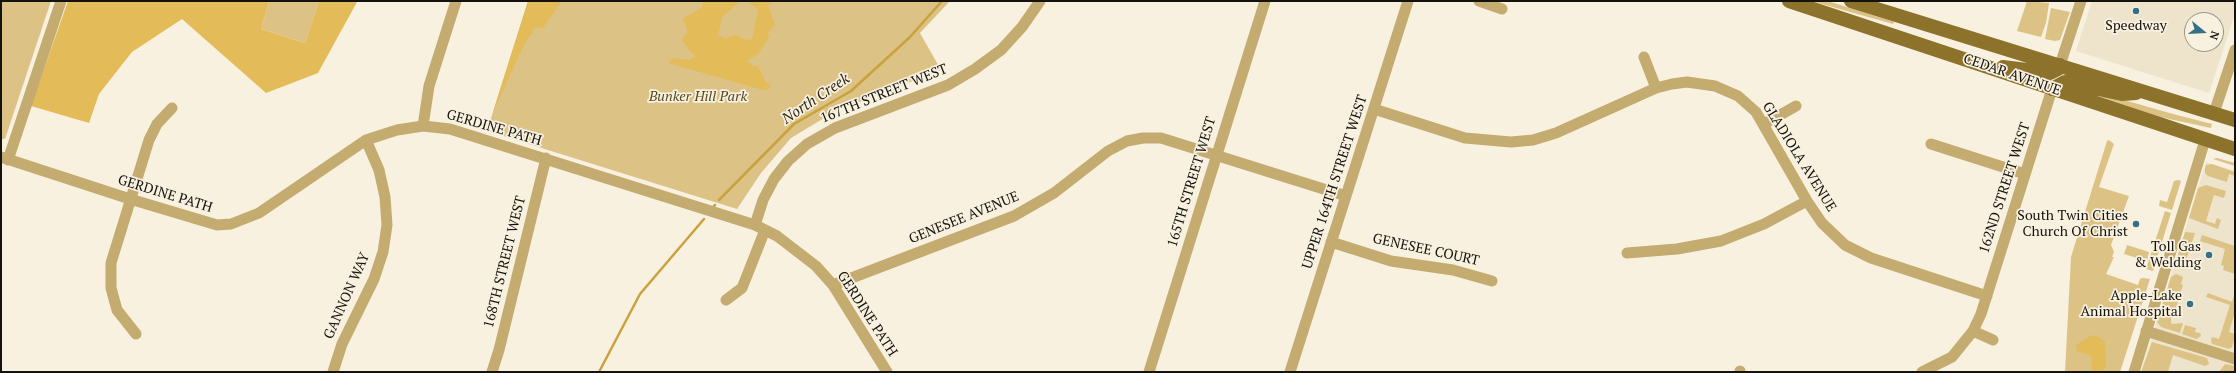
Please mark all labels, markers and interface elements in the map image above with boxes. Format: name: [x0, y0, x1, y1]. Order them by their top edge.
marker: Speedway: [2131, 6, 2141, 16]
north arrow: [2184, 12, 2224, 52]
place label: Speedway: [2105, 18, 2167, 34]
text: N: [2207, 29, 2222, 42]
street label: CEDAR AVENUE: [1961, 50, 2063, 100]
street label: 167TH STREET WEST: [818, 61, 950, 127]
water label: North Creek: [779, 70, 853, 128]
park label: Bunker Hill Park: [649, 89, 747, 105]
street label: UPPER 164TH STREET WEST: [1299, 93, 1371, 271]
street label: GLADIOLA AVENUE: [1758, 99, 1840, 215]
street label: GERDINE PATH: [445, 106, 543, 150]
street label: 165TH STREET WEST: [1164, 115, 1220, 249]
street label: 162ND STREET WEST: [1976, 120, 2034, 256]
street label: GERDINE PATH: [116, 172, 214, 216]
street label: GENESEE AVENUE: [907, 188, 1021, 248]
street label: 168TH STREET WEST: [480, 194, 530, 330]
place label: South Twin Cities Church Of Christ: [2017, 208, 2128, 240]
marker: South Twin Cities Church Of Christ: [2131, 219, 2141, 229]
street label: GENESEE COURT: [1371, 230, 1481, 270]
place label: Toll Gas & Welding: [2134, 239, 2201, 272]
street label: GANNON WAY: [320, 250, 374, 342]
marker: Toll Gas & Welding: [2204, 250, 2214, 260]
street label: GERDINE PATH: [833, 268, 901, 360]
place label: Apple-Lake Animal Hospital: [2081, 288, 2182, 320]
marker: Apple-Lake Animal Hospital: [2185, 299, 2195, 309]

